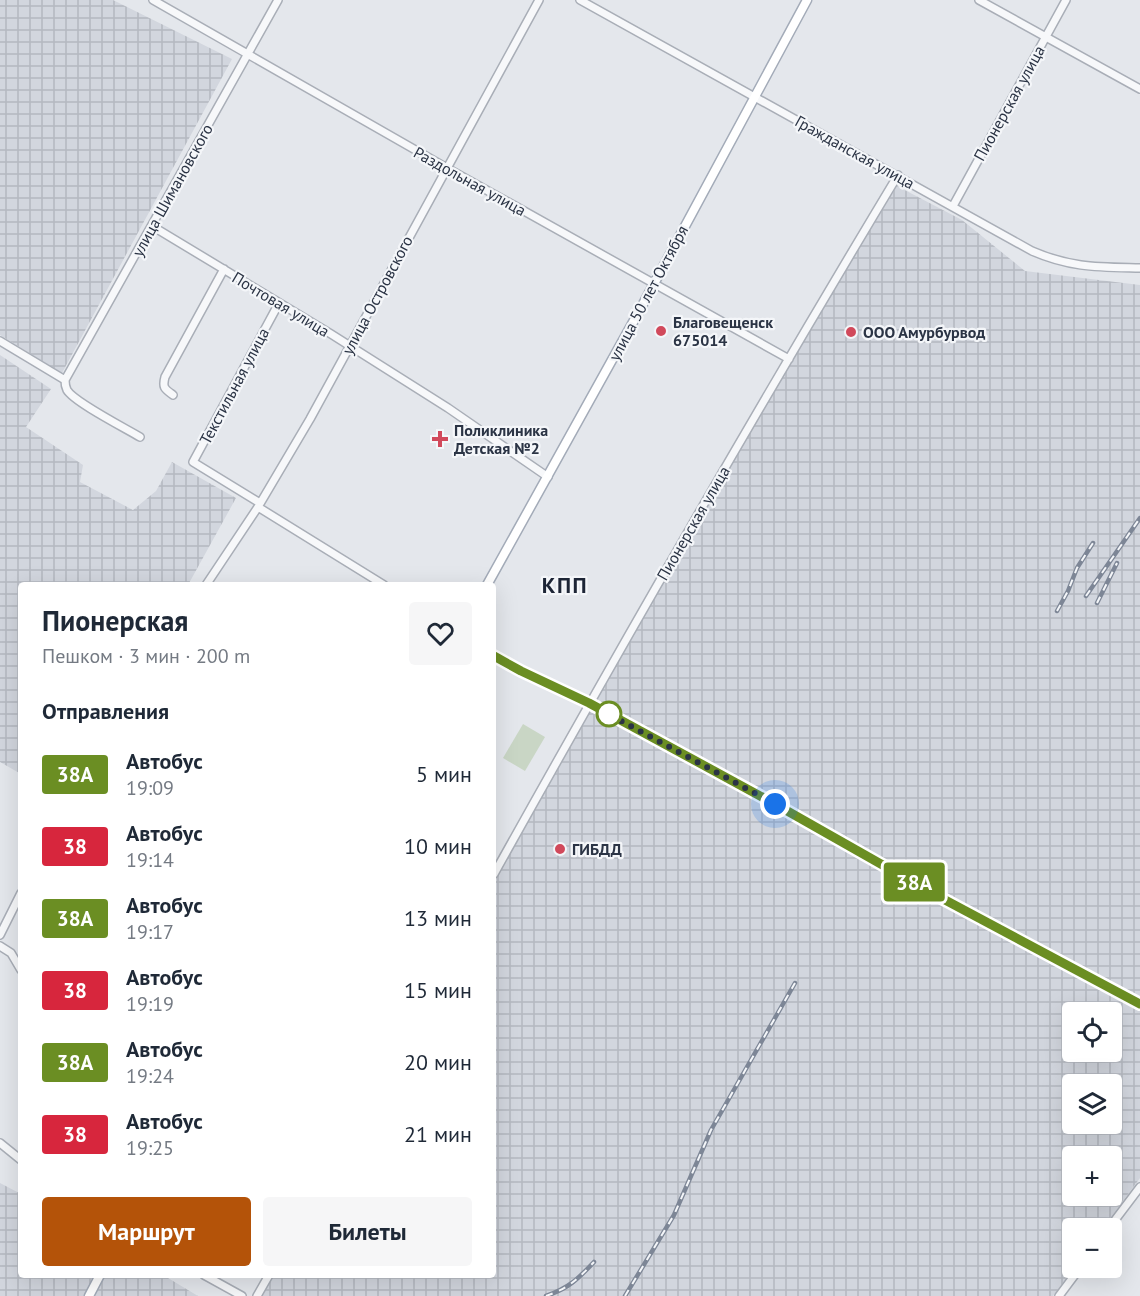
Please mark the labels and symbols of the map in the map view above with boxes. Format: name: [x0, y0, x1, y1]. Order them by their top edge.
street label: Пионерская улица: [969, 42, 1049, 164]
street label: Гражданская улица: [792, 111, 918, 193]
street label: улица Шимановского: [127, 120, 217, 260]
street label: Раздольная улица: [410, 142, 530, 220]
street label: улица 50 лет Октября: [604, 222, 692, 364]
street label: улица Островского: [337, 232, 417, 358]
street label: Почтовая улица: [229, 267, 333, 341]
place label: Благовещенск 675014: [673, 312, 773, 350]
place label: ООО Амурбурвод: [863, 322, 985, 342]
street label: Текстильная улица: [195, 324, 273, 448]
marker: Благовещенск 675014: [654, 324, 668, 338]
marker: ООО Амурбурвод: [844, 325, 858, 339]
place label: Поликлиника Детская №2: [454, 420, 548, 458]
marker: Поликлиника Детская №2: [431, 430, 449, 448]
street label: Пионерская улица: [652, 462, 734, 584]
district label: КПП: [542, 571, 588, 599]
unlabelled marker: [596, 701, 622, 727]
your location: [760, 789, 790, 819]
place label: ГИБДД: [572, 839, 622, 859]
marker: ГИБДД: [553, 842, 567, 856]
line badge: 38А: [880, 862, 948, 902]

